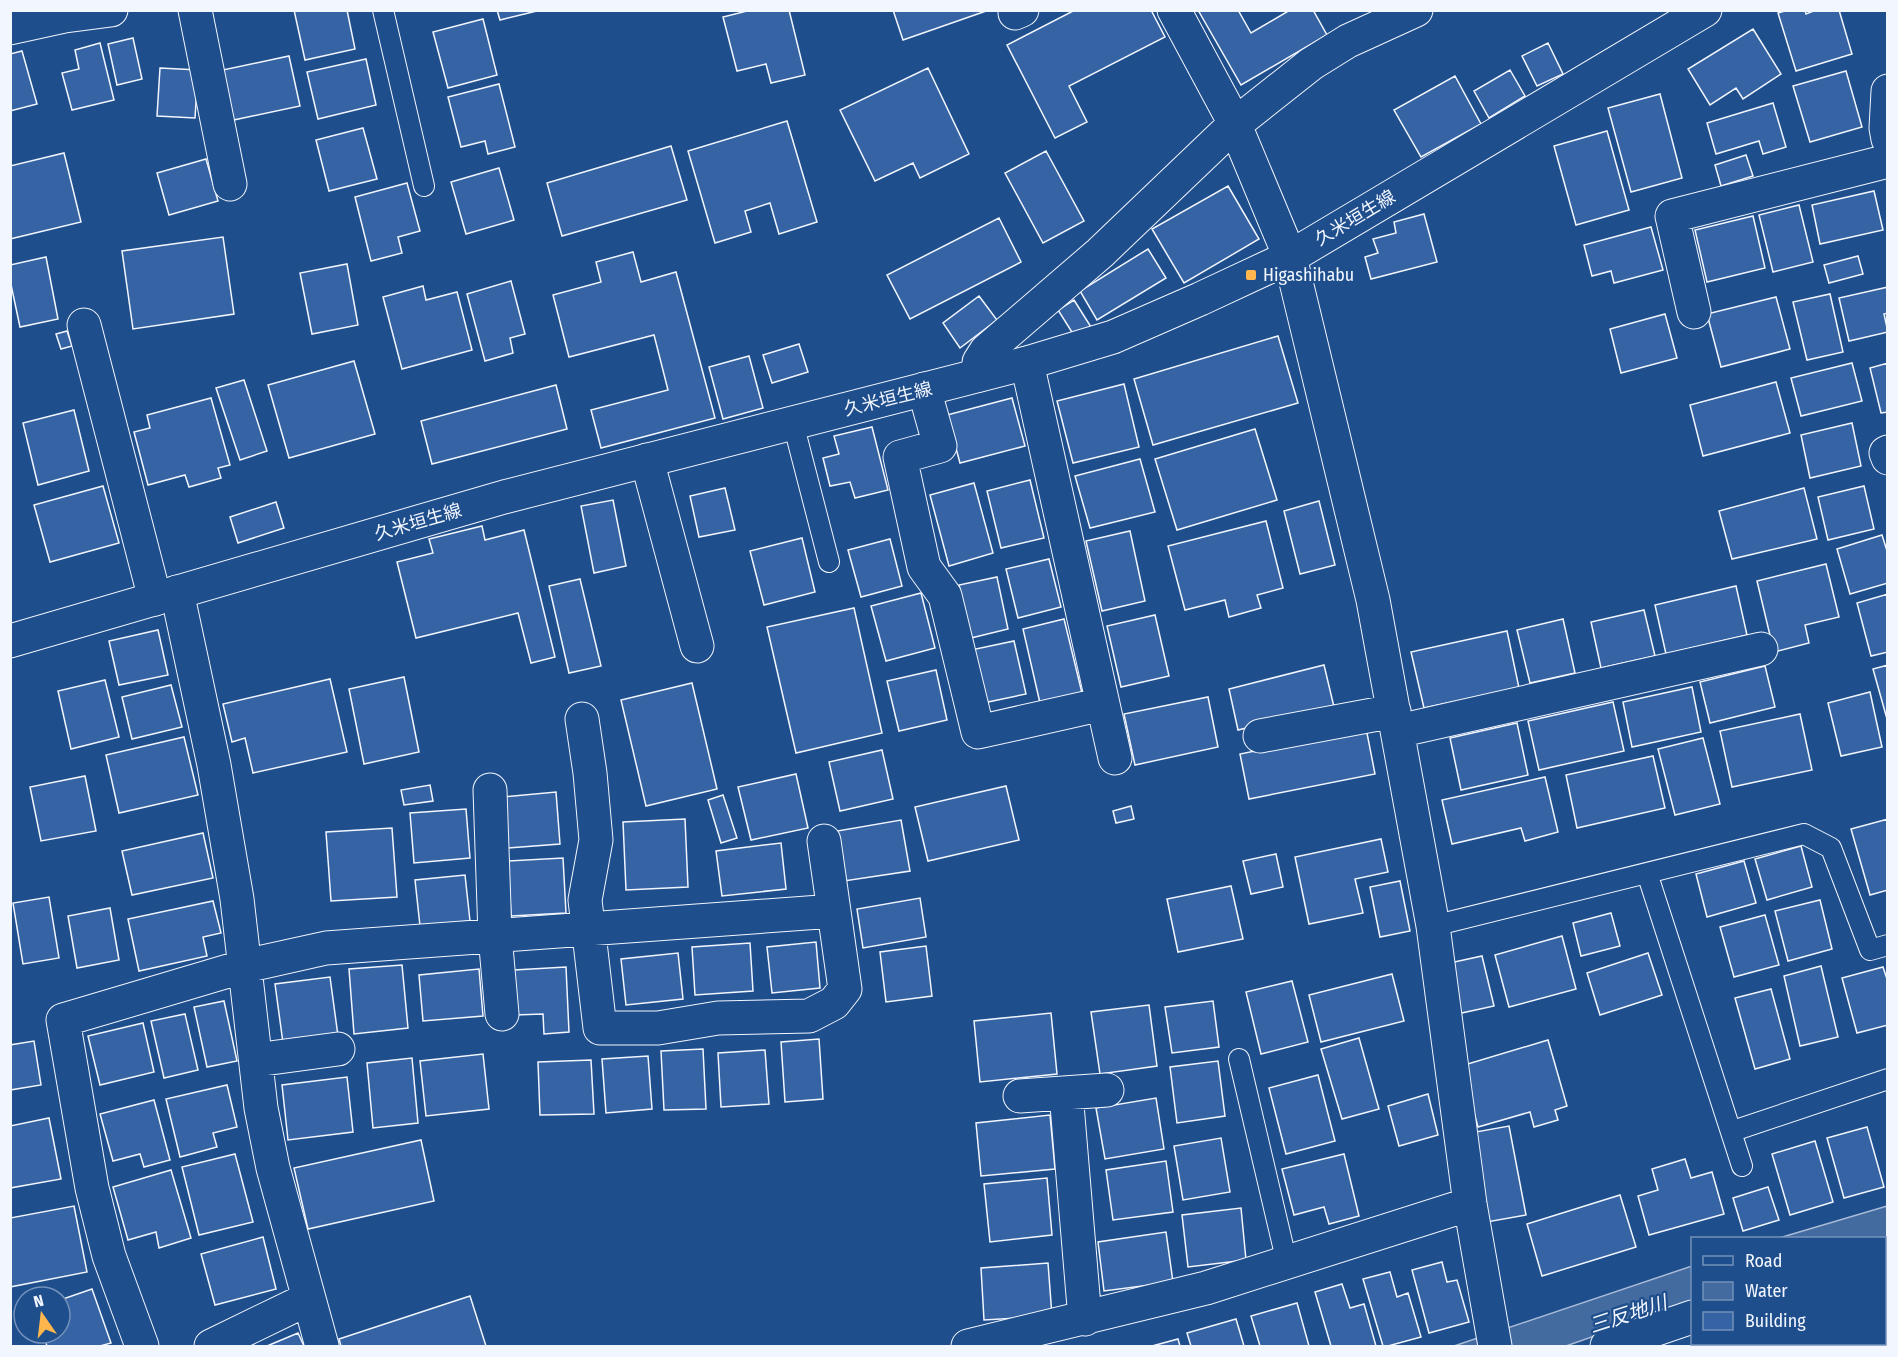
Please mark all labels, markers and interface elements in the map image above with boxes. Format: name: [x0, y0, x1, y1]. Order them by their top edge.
street label: 久米垣生線: [1311, 185, 1399, 251]
place label: Higashihabu: [1263, 264, 1354, 286]
marker: Higashihabu: [1244, 268, 1258, 282]
street label: 久米垣生線: [842, 377, 934, 421]
street label: 久米垣生線: [372, 499, 464, 545]
legend: [1691, 1237, 1886, 1345]
text: Road: [1745, 1250, 1782, 1272]
text: Water: [1745, 1280, 1788, 1302]
north arrow: [12, 1285, 72, 1345]
water label: 三反地川: [1586, 1290, 1672, 1338]
text: N: [32, 1291, 45, 1311]
text: Building: [1745, 1310, 1806, 1332]

